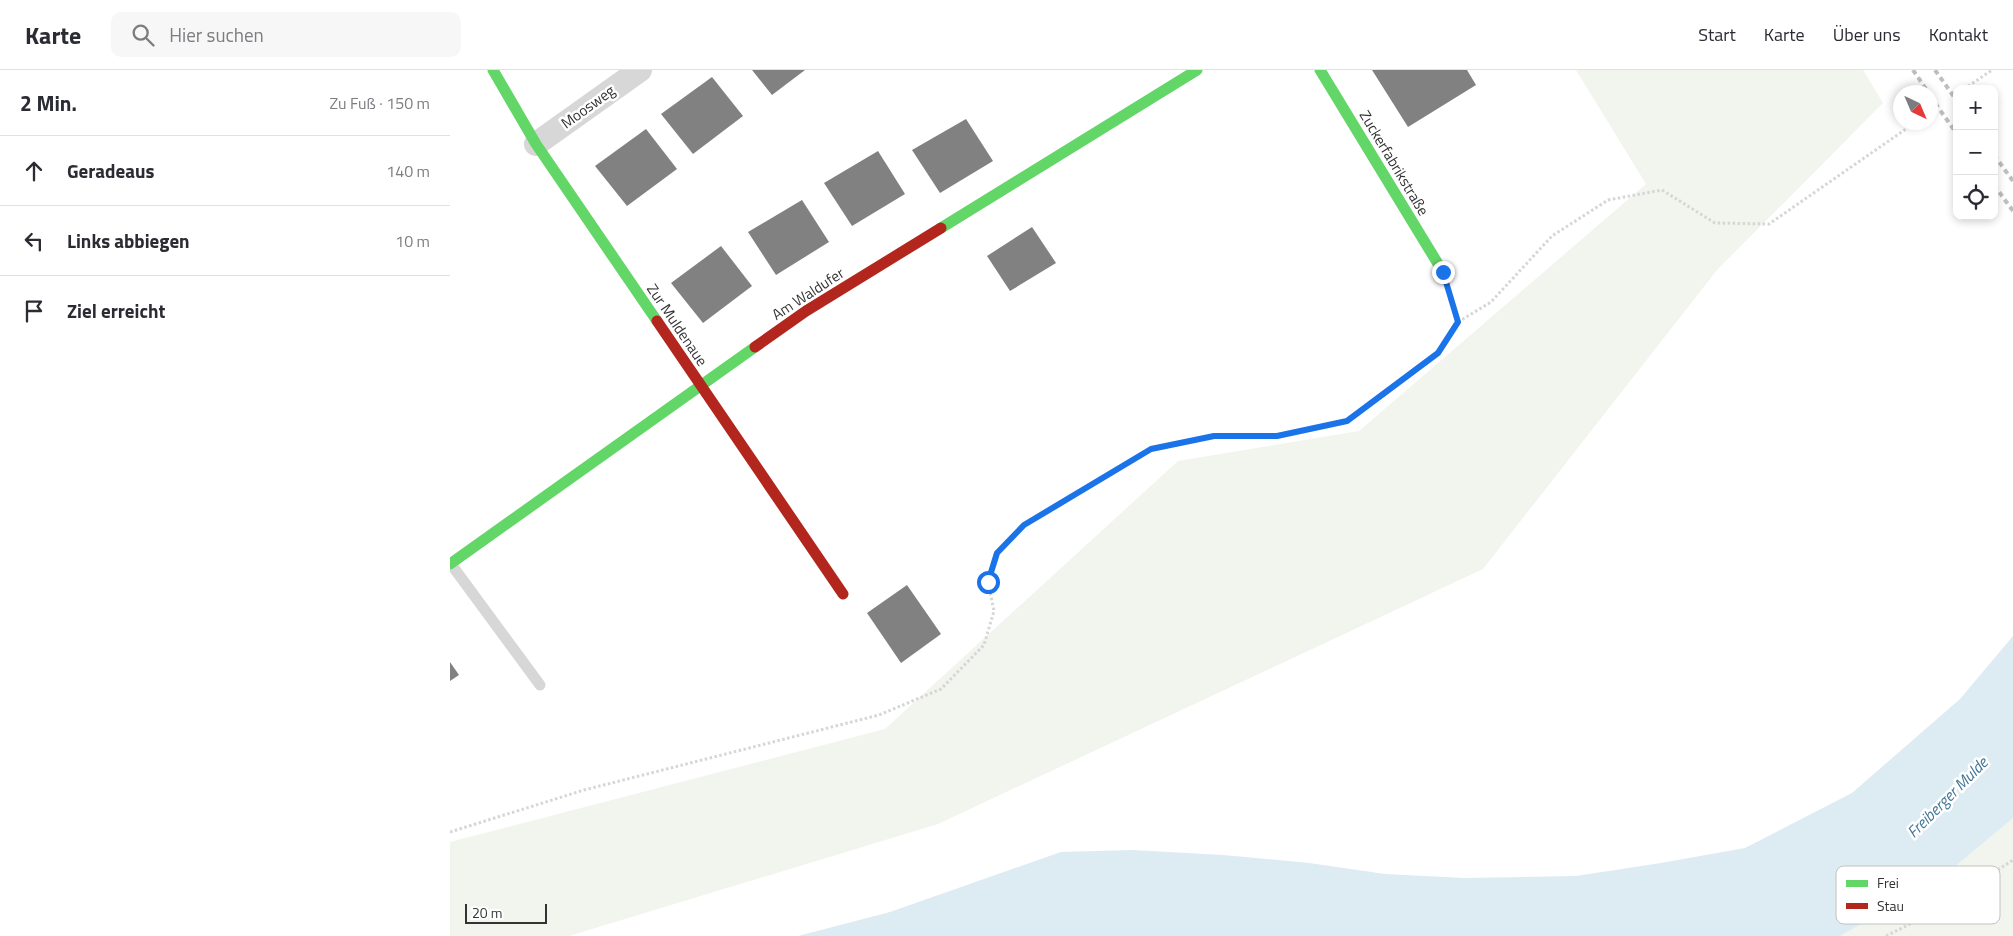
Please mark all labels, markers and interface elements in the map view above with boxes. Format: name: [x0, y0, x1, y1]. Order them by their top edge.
search box: [111, 12, 461, 57]
text: Karte: [25, 17, 81, 53]
text: Hier suchen: [169, 20, 264, 49]
icon: search: [129, 21, 157, 49]
text: Start: [1698, 21, 1736, 48]
text: Karte: [1764, 21, 1805, 48]
text: Über uns: [1833, 21, 1901, 48]
text: Kontakt: [1929, 21, 1988, 48]
street label: Moosweg: [556, 79, 620, 134]
north arrow: [1893, 85, 1938, 130]
map controls: [1953, 85, 1998, 220]
button: +: [1953, 85, 1998, 130]
text: 2 Min.: [20, 87, 77, 119]
text: Zu Fuß · 150 m: [329, 91, 430, 115]
street label: Zuckerfabrikstraße: [1354, 106, 1435, 220]
button: −: [1953, 130, 1998, 175]
text: Geradeaus: [67, 156, 154, 185]
icon: ahead: [20, 157, 48, 185]
text: 140 m: [386, 159, 430, 183]
button: locate: [1953, 175, 1998, 220]
text: Links abbiegen: [67, 226, 190, 255]
icon: left: [20, 227, 48, 255]
text: 10 m: [395, 229, 430, 253]
route end: [1432, 261, 1455, 284]
street label: Am Waldufer: [767, 262, 849, 326]
street label: Zur Muldenaue: [641, 279, 714, 371]
text: Ziel erreicht: [67, 296, 165, 325]
icon: arrive: [20, 297, 48, 325]
route start: [977, 571, 1000, 594]
water label: Freiberger Mulde: [1901, 750, 1994, 843]
legend: [1836, 866, 2000, 924]
text: Frei: [1877, 872, 1899, 893]
text: Stau: [1877, 895, 1904, 916]
scale bar: [465, 901, 548, 924]
text: 20 m: [472, 902, 502, 923]

